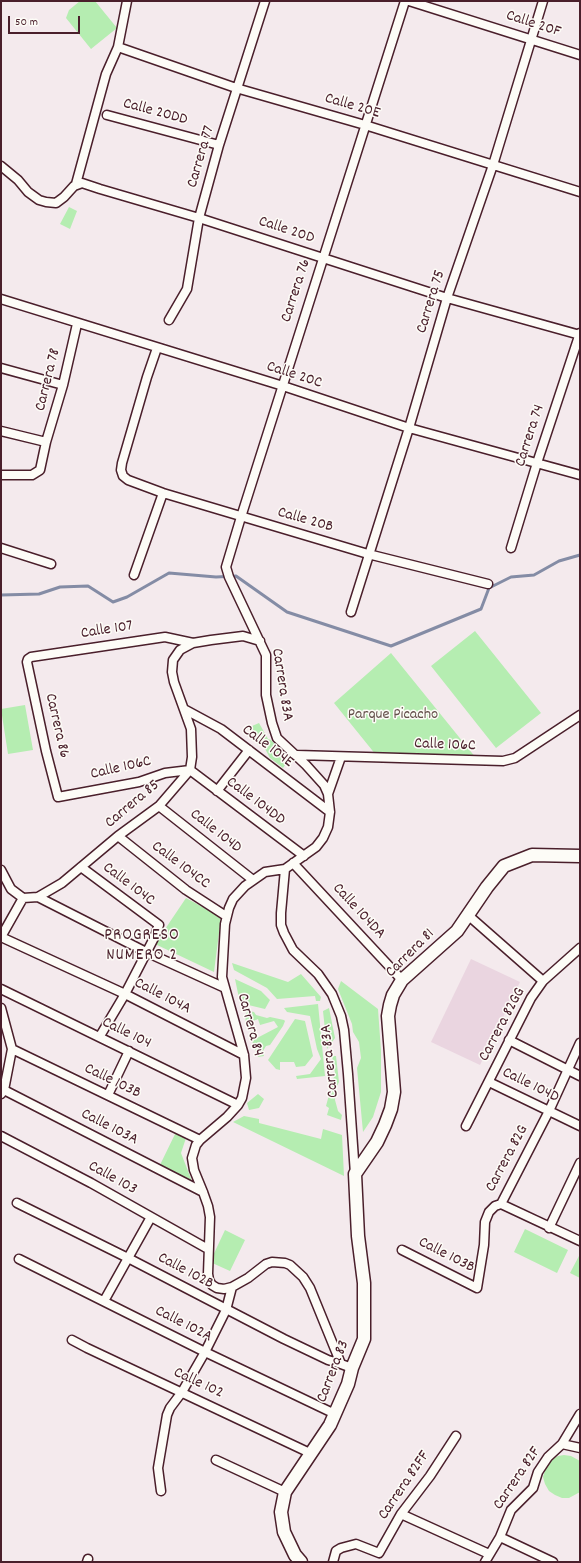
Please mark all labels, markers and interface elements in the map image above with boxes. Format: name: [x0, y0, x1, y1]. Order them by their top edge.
street label: Calle 20F: [503, 7, 563, 43]
scale bar: [10, 8, 82, 34]
text: 50 m: [15, 14, 38, 31]
street label: Calle 20E: [322, 90, 382, 124]
street label: Calle 20DD: [121, 95, 189, 131]
street label: Carrera 77: [184, 124, 220, 190]
street label: Calle 20D: [256, 213, 316, 249]
street label: Carrera 76: [278, 257, 316, 325]
street label: Carrera 75: [413, 268, 451, 336]
street label: Carrera 78: [32, 347, 66, 413]
street label: Calle 20C: [264, 358, 324, 394]
street label: Carrera 74: [512, 403, 550, 469]
street label: Calle 20B: [275, 504, 335, 538]
street label: Calle 107: [80, 617, 134, 645]
street label: Carrera 83A: [266, 647, 296, 723]
street label: Carrera 86: [39, 692, 73, 760]
park label: Parque Picacho: [348, 706, 438, 726]
street label: Calle 104E: [237, 721, 297, 773]
street label: Calle 106C: [414, 735, 476, 757]
street label: Calle 106C: [89, 753, 153, 785]
street label: Calle 104DD: [222, 774, 288, 830]
street label: Carrera 85: [102, 777, 164, 833]
street label: Calle 104D: [185, 806, 245, 858]
street label: Calle 104CC: [147, 838, 213, 894]
street label: Calle 104C: [98, 859, 158, 911]
street label: Calle 104DA: [327, 880, 389, 944]
street label: Carrera 81: [383, 926, 439, 982]
district label: PROGRESO NUMERO 2: [104, 927, 180, 967]
street label: Calle 104A: [130, 975, 194, 1019]
street label: Carrera 82GG: [476, 985, 530, 1065]
street label: Carrera 84: [231, 991, 267, 1059]
street label: Calle 104: [98, 1014, 154, 1054]
street label: Carrera 83A: [318, 1023, 344, 1099]
street label: Calle 103B: [81, 1060, 143, 1104]
street label: Calle 104D: [498, 1064, 562, 1108]
street label: Calle 103A: [77, 1105, 141, 1151]
street label: Carrera 82G: [482, 1122, 534, 1196]
street label: Calle 103: [84, 1158, 140, 1200]
street label: Calle 103B: [415, 1234, 477, 1278]
street label: Calle 102B: [154, 1249, 216, 1295]
street label: Calle 102A: [151, 1302, 215, 1348]
street label: Carrera 83: [313, 1338, 355, 1406]
street label: Calle 102: [170, 1364, 226, 1404]
street label: Carrera 82F: [490, 1444, 546, 1514]
street label: Carrera 82FF: [375, 1448, 435, 1524]

